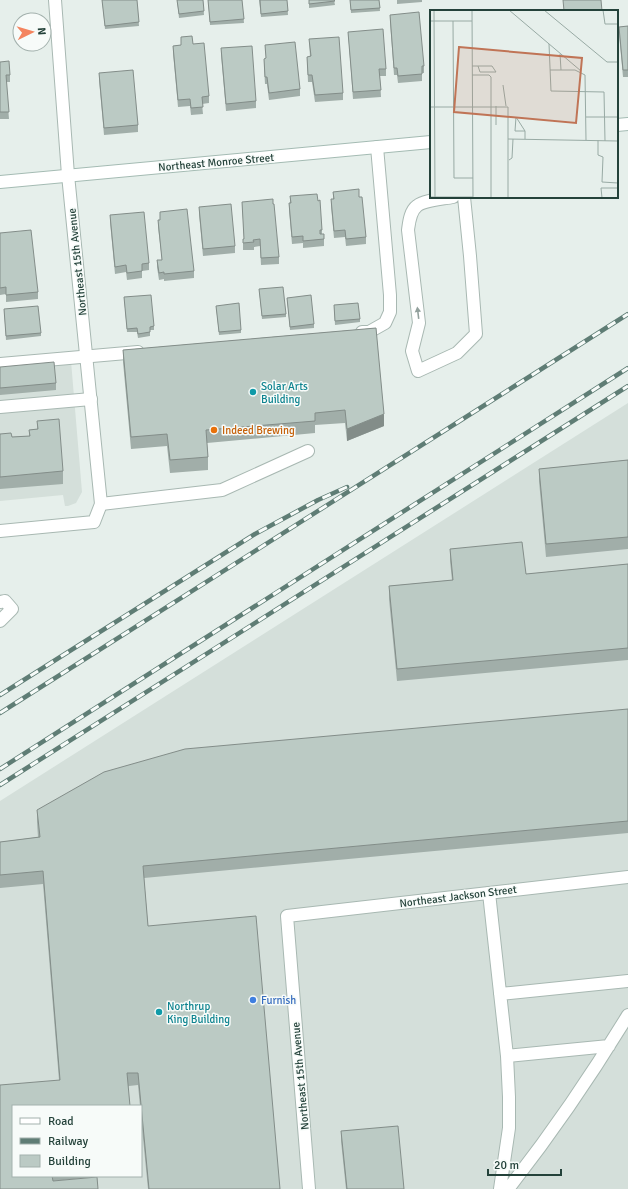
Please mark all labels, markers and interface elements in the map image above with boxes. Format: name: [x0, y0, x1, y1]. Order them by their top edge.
inset map: [430, 10, 618, 198]
north arrow: [12, 12, 52, 52]
text: N: [35, 27, 48, 36]
street label: Northeast Monroe Street: [158, 151, 275, 174]
street label: Northeast 15th Avenue: [65, 208, 90, 316]
one-way arrow: [414, 307, 421, 319]
place label: Solar Arts Building: [261, 380, 308, 406]
marker: Solar Arts Building: [248, 387, 258, 397]
place label: Indeed Brewing: [222, 424, 295, 437]
marker: Indeed Brewing: [209, 425, 219, 435]
street label: Northeast Jackson Street: [399, 883, 518, 910]
place label: Furnish: [261, 994, 296, 1007]
marker: Furnish: [248, 995, 258, 1005]
place label: Northrup King Building: [167, 1000, 230, 1026]
marker: Northrup King Building: [154, 1007, 164, 1017]
street label: Northeast 15th Avenue: [289, 1022, 312, 1130]
legend: [12, 1105, 142, 1177]
text: Road: [48, 1114, 74, 1129]
text: Railway: [48, 1134, 88, 1149]
scale bar: [488, 1151, 561, 1177]
text: Building: [48, 1154, 91, 1169]
text: 20 m: [494, 1158, 519, 1173]

